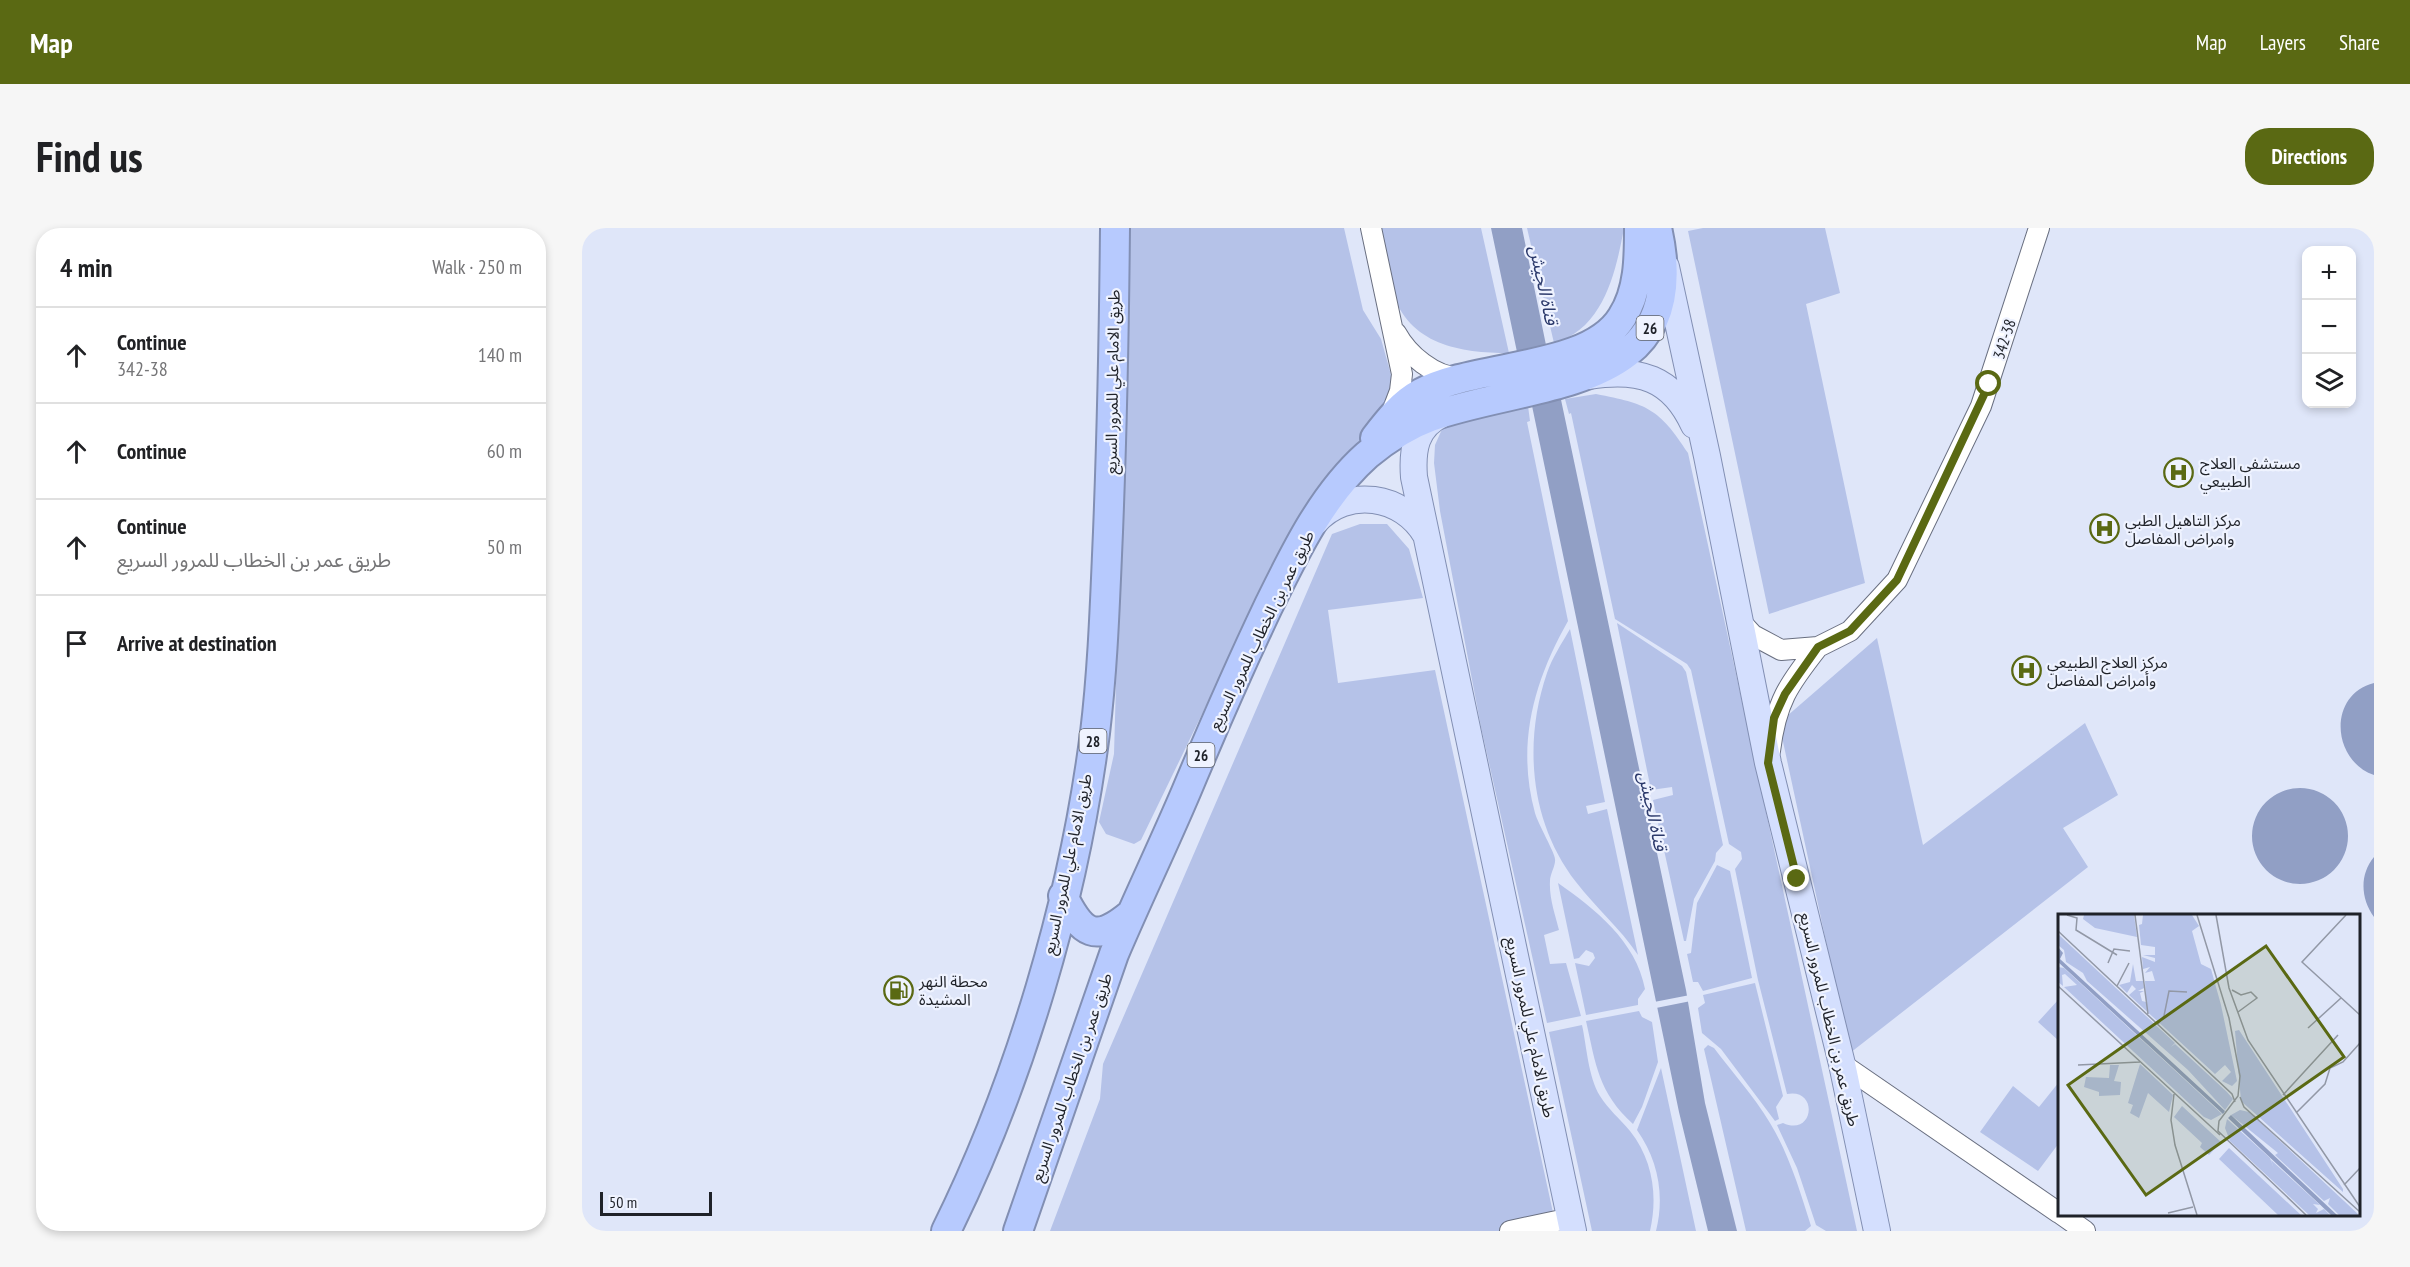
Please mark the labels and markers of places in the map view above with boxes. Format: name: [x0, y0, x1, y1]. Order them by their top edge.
place label: مستشفى العلاج الطبيعي: [2200, 453, 2301, 494]
hospital icon: مستشفى العلاج الطبيعي: [2163, 456, 2195, 488]
place label: مركز التاهيل الطبي وامراض المفاصل: [2125, 510, 2241, 548]
hospital icon: مركز التاهيل الطبي وامراض المفاصل: [2088, 513, 2120, 545]
place label: مركز العلاج الطبيعي وأمراض المفاصل: [2047, 652, 2168, 690]
hospital icon: مركز العلاج الطبيعي وأمراض المفاصل: [2010, 655, 2042, 687]
place label: محطة النهر المشيدة: [918, 971, 988, 1009]
fuel station icon: محطة النهر المشيدة: [882, 974, 914, 1006]

